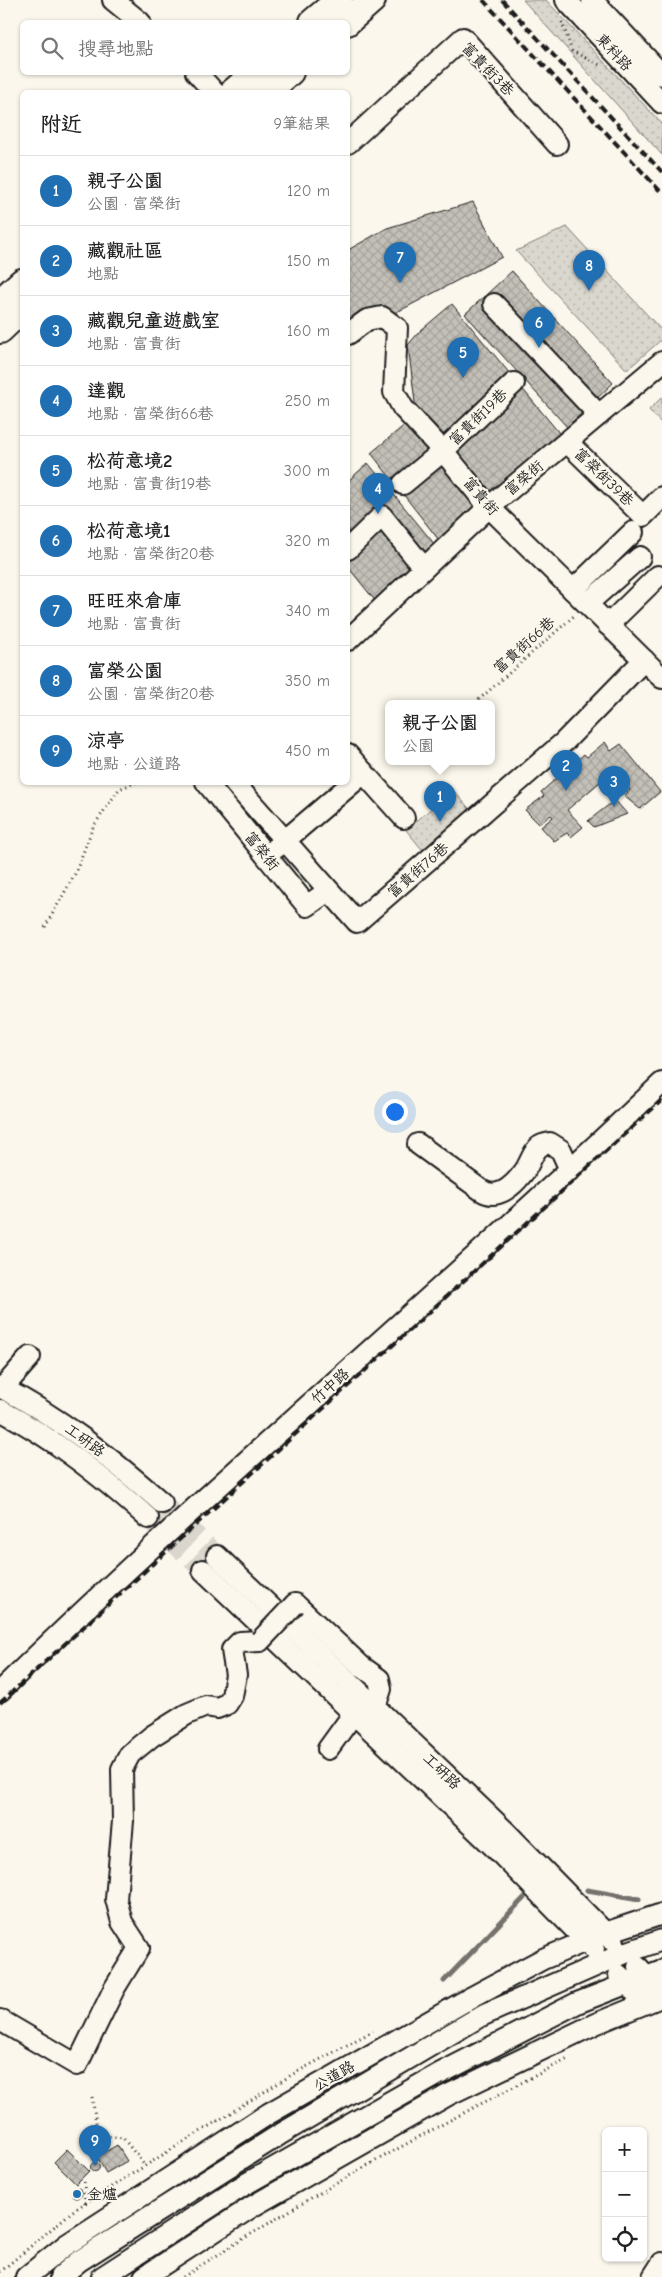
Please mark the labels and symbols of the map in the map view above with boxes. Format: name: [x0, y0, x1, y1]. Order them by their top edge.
street label: 東科路: [592, 29, 636, 75]
street label: 富貴街3巷: [458, 38, 518, 100]
pin: 7: [384, 242, 416, 283]
pin: 8: [573, 250, 605, 291]
pin: 6: [523, 307, 555, 348]
pin: 5: [447, 337, 479, 378]
street label: 富貴街19巷: [445, 385, 511, 449]
street label: 富榮街39巷: [571, 444, 637, 510]
street label: 富榮街: [501, 457, 547, 499]
pin: 4: [362, 473, 394, 514]
street label: 富貴街: [459, 473, 503, 519]
street label: 富貴街66巷: [490, 613, 558, 677]
pin: 2: [550, 750, 582, 791]
pin: 3: [598, 766, 630, 807]
pin: 1: [424, 781, 456, 822]
street label: 富榮街: [241, 828, 283, 874]
street label: 富貴街76巷: [384, 839, 452, 901]
your location: [382, 1099, 408, 1125]
street label: 竹中路: [307, 1364, 353, 1408]
street label: 工研路: [62, 1419, 108, 1461]
street label: 工研路: [420, 1749, 464, 1793]
street label: 公道路: [310, 2057, 358, 2095]
pin: 9: [79, 2125, 111, 2166]
place label: 金爐: [87, 2185, 117, 2203]
marker: 金爐: [71, 2188, 83, 2200]

